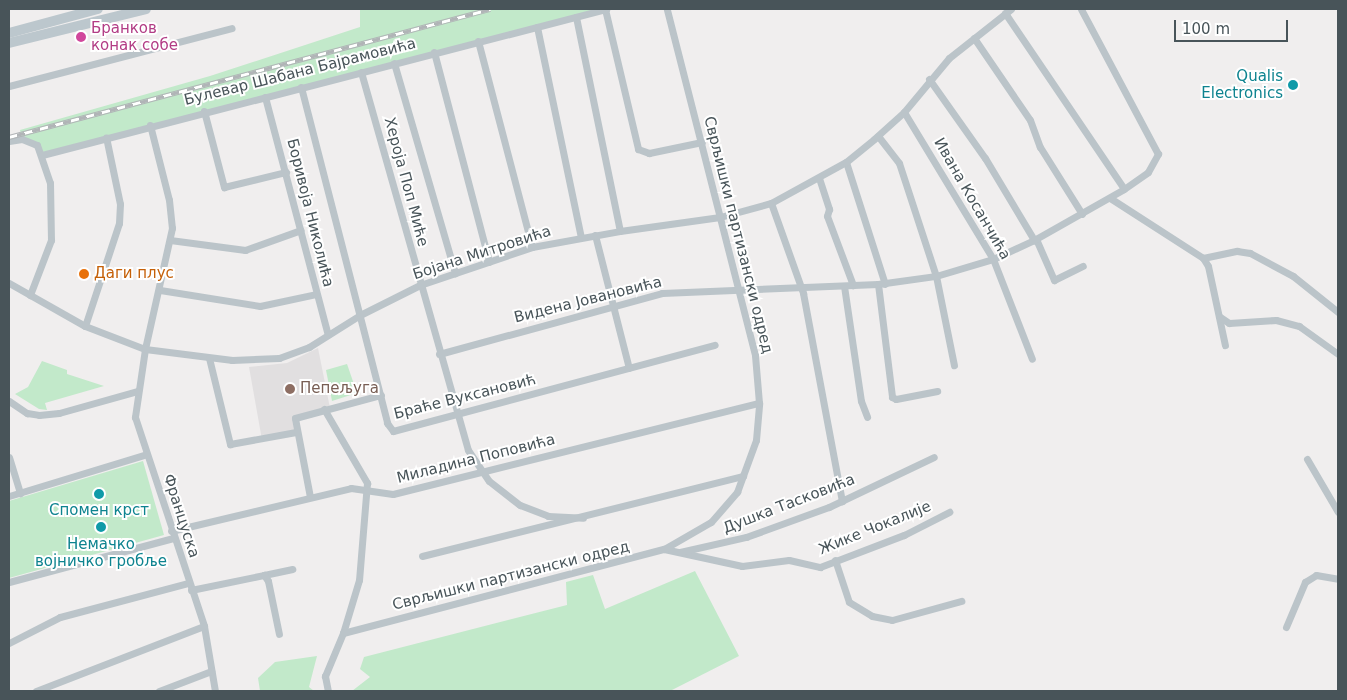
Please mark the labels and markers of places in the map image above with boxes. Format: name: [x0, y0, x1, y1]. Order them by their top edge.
place label: Бранков конак собе: [91, 19, 178, 54]
marker: Бранков конак собе: [75, 31, 87, 43]
place label: Qualis Electronics: [1201, 67, 1283, 102]
marker: Qualis Electronics: [1287, 79, 1299, 91]
place label: Даги плус: [94, 265, 174, 283]
marker: Даги плус: [78, 268, 90, 280]
place label: Пепељуга: [300, 380, 379, 398]
marker: Пепељуга: [284, 383, 296, 395]
marker: Спомен крст: [93, 488, 105, 500]
place label: Спомен крст: [49, 502, 149, 520]
marker: Немачко војничко гробље: [95, 521, 107, 533]
place label: Немачко војничко гробље: [35, 535, 167, 570]

